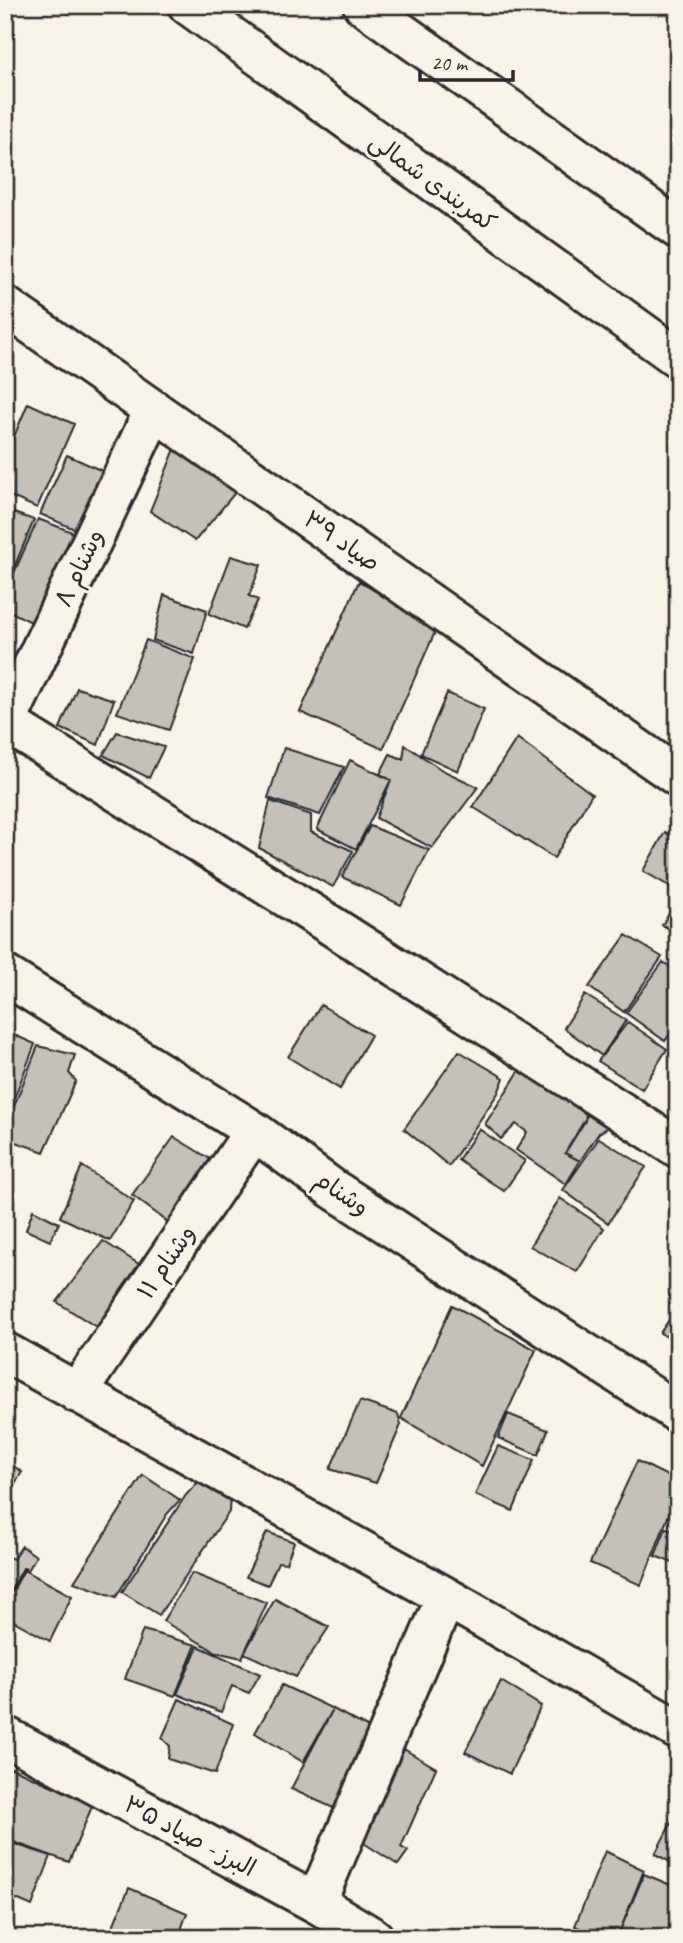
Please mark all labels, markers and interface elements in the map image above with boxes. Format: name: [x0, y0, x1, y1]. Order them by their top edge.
scale bar: [420, 38, 513, 82]
text: 20 m: [431, 50, 469, 76]
street label: کمربندی شمالی: [364, 126, 502, 238]
street label: صیاد ۳۹: [298, 504, 386, 578]
street label: وشنام ۸: [48, 524, 114, 613]
street label: وشنام: [307, 1164, 375, 1225]
street label: وشنام ۱۱: [130, 1219, 205, 1307]
street label: البرز - صیاد ۳۵: [119, 1789, 261, 1883]

